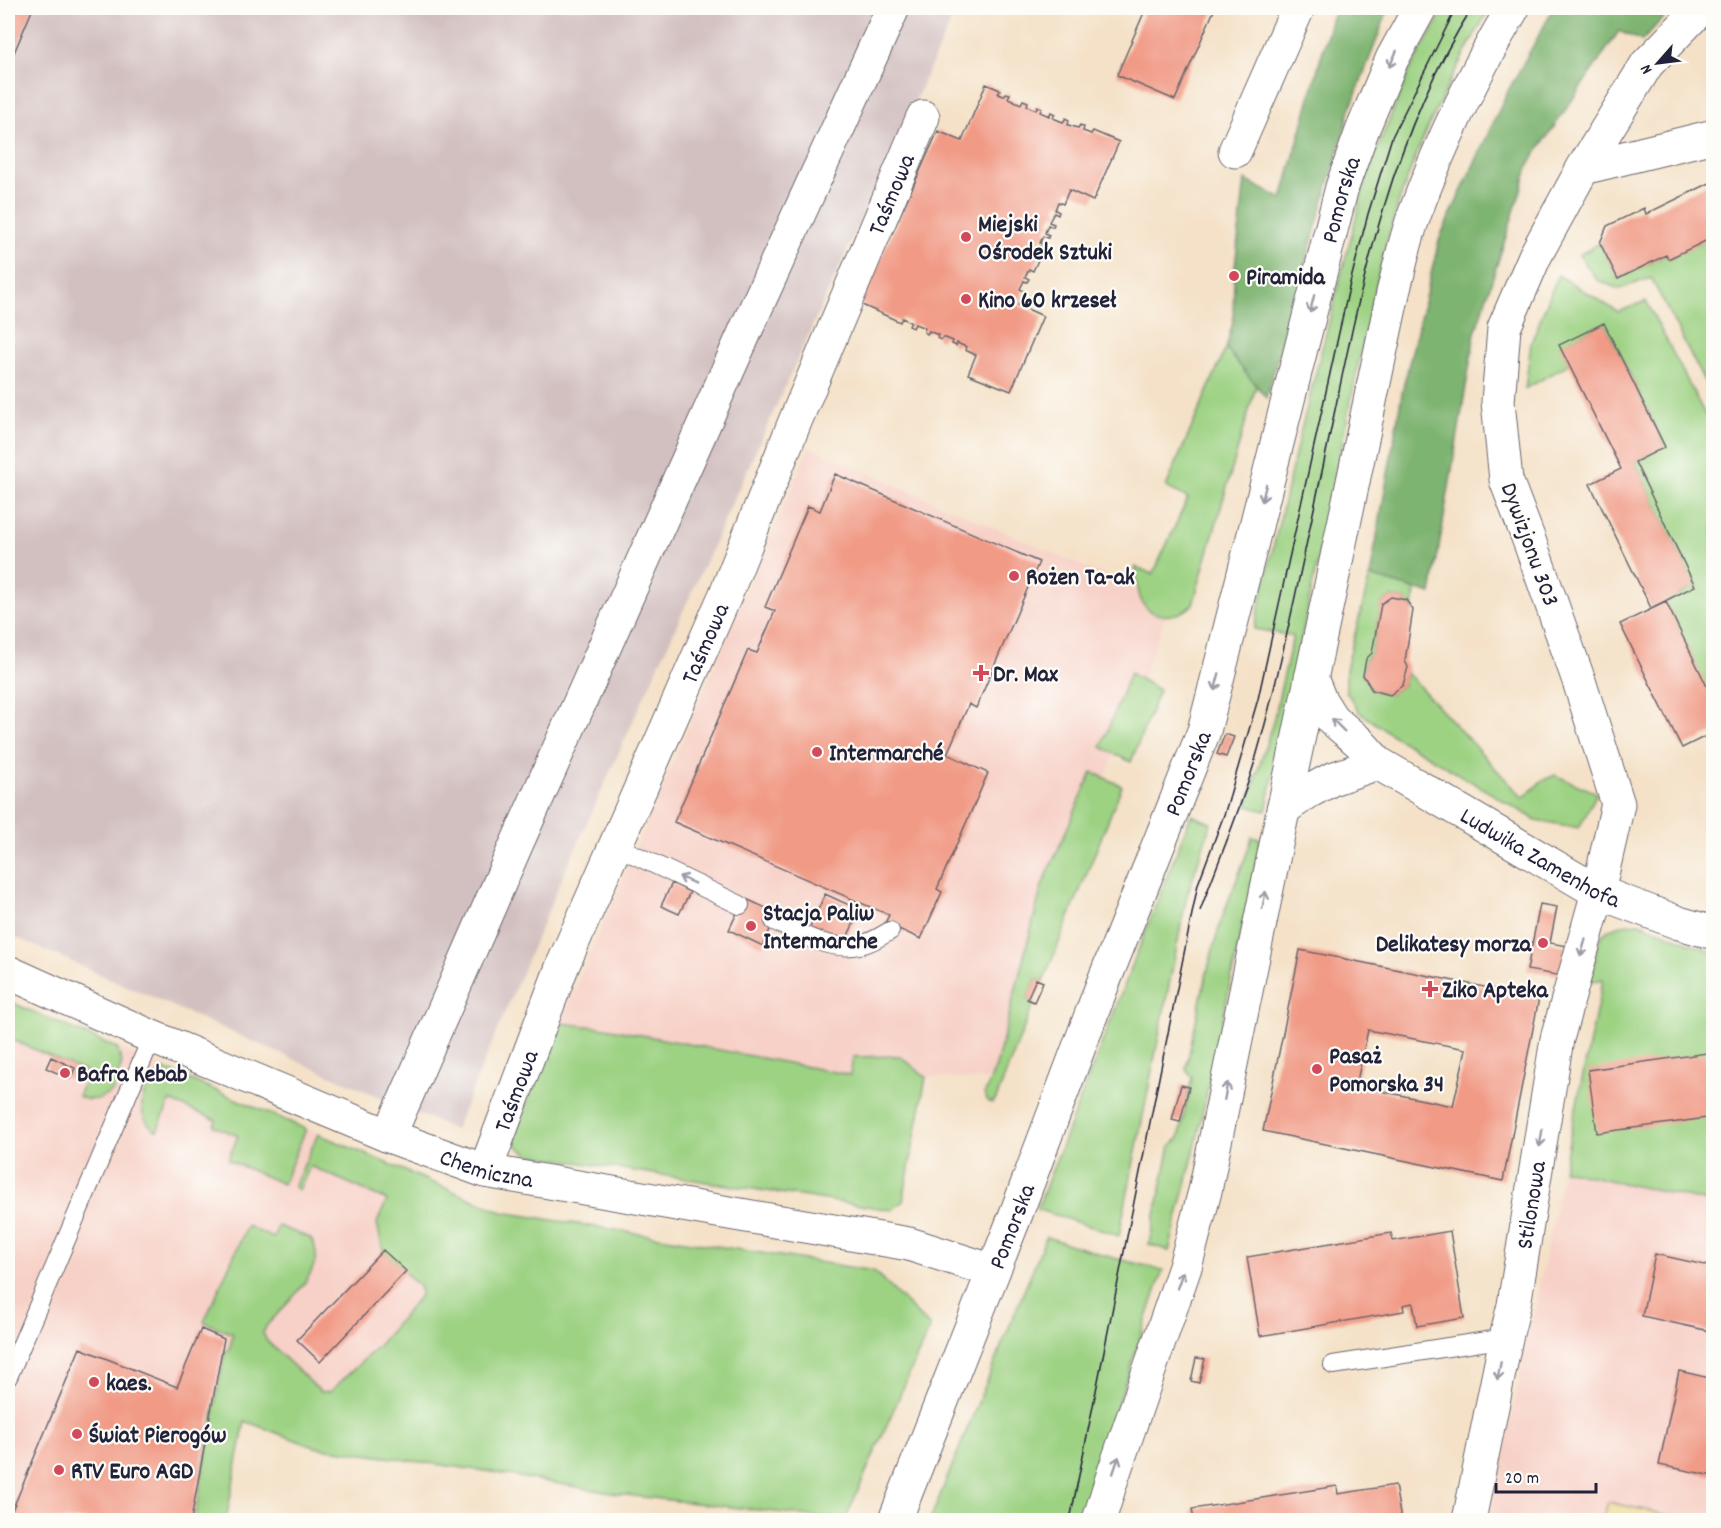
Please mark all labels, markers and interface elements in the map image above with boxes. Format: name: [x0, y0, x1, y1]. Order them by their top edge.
north arrow: [1628, 33, 1688, 93]
one-way arrow: [1386, 50, 1398, 68]
text: N: [1635, 60, 1659, 78]
street label: Taśmowa: [861, 149, 926, 241]
street label: Pomorska: [1314, 152, 1372, 247]
place label: Miejski Ośrodek Sztuki: [978, 209, 1113, 271]
marker: Miejski Ośrodek Sztuki: [959, 230, 973, 244]
place label: Piramida: [1246, 262, 1326, 296]
marker: Piramida: [1227, 269, 1241, 283]
place label: Kino 60 krzeseł: [978, 285, 1117, 319]
marker: Kino 60 krzeseł: [959, 292, 973, 306]
one-way arrow: [1305, 294, 1317, 313]
street label: Dywizjonu 303: [1490, 478, 1566, 612]
one-way arrow: [1258, 483, 1270, 502]
place label: Rożen Ta-ak: [1026, 562, 1135, 596]
marker: Rożen Ta-ak: [1007, 569, 1021, 583]
street label: Taśmowa: [674, 598, 740, 690]
place label: Dr. Max: [993, 659, 1058, 693]
marker: Dr. Max: [974, 666, 988, 680]
one-way arrow: [1211, 672, 1222, 691]
one-way arrow: [1331, 718, 1346, 732]
street label: Pomorska: [1158, 726, 1222, 822]
place label: Intermarché: [829, 738, 943, 772]
marker: Intermarché: [810, 745, 824, 759]
street label: Ludwika Zamenhofa: [1453, 801, 1625, 919]
one-way arrow: [679, 873, 697, 885]
one-way arrow: [1259, 890, 1270, 910]
place label: Stacja Paliw Intermarche: [763, 898, 878, 960]
marker: Stacja Paliw Intermarche: [744, 919, 758, 933]
place label: Delikatesy morza: [1376, 929, 1532, 963]
marker: Delikatesy morza: [1536, 936, 1550, 950]
one-way arrow: [1576, 938, 1588, 957]
place label: Ziko Apteka: [1442, 975, 1548, 1009]
marker: Ziko Apteka: [1423, 982, 1437, 996]
place label: Pasaż Pomorska 34: [1329, 1041, 1444, 1103]
street label: Taśmowa: [487, 1045, 549, 1137]
place label: Bafra Kebab: [77, 1059, 187, 1093]
marker: Pasaż Pomorska 34: [1310, 1062, 1324, 1076]
marker: Bafra Kebab: [58, 1066, 72, 1080]
one-way arrow: [1220, 1081, 1232, 1100]
one-way arrow: [1535, 1128, 1546, 1148]
street label: Chemiczna: [434, 1142, 536, 1199]
street label: Stilonowa: [1509, 1158, 1557, 1252]
street label: Pomorska: [982, 1179, 1046, 1275]
one-way arrow: [1176, 1271, 1187, 1290]
one-way arrow: [1493, 1361, 1504, 1381]
place label: kaes.: [106, 1368, 152, 1402]
marker: kaes.: [87, 1375, 101, 1389]
place label: Świat Pierogów: [89, 1420, 226, 1454]
marker: Świat Pierogów: [70, 1427, 84, 1441]
place label: RTV Euro AGD: [71, 1456, 194, 1490]
one-way arrow: [1112, 1456, 1123, 1474]
scale bar: [1496, 1456, 1596, 1494]
marker: RTV Euro AGD: [52, 1463, 66, 1477]
text: 20 m: [1505, 1467, 1539, 1492]

